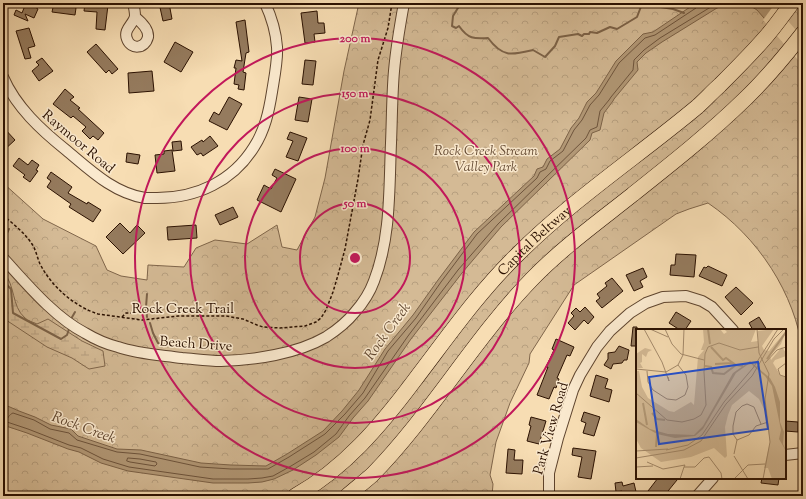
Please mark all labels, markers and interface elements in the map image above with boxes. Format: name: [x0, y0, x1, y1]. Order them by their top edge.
text: 200 m: [340, 30, 370, 48]
text: 150 m: [340, 85, 369, 103]
street label: Raymoor Road: [37, 106, 119, 179]
text: 100 m: [339, 140, 370, 158]
park label: Rock Creek Stream Valley Park: [434, 142, 538, 178]
text: 50 m: [343, 195, 367, 213]
street label: Capital Beltway: [494, 202, 576, 281]
centre of rings: [348, 251, 362, 265]
water label: Rock Creek: [360, 299, 416, 365]
street label: Rock Creek Trail: [132, 300, 234, 320]
inset map: [636, 329, 786, 479]
street label: Beach Drive: [159, 332, 233, 358]
street label: Park View Road: [529, 380, 575, 477]
water label: Rock Creek: [49, 407, 119, 450]

